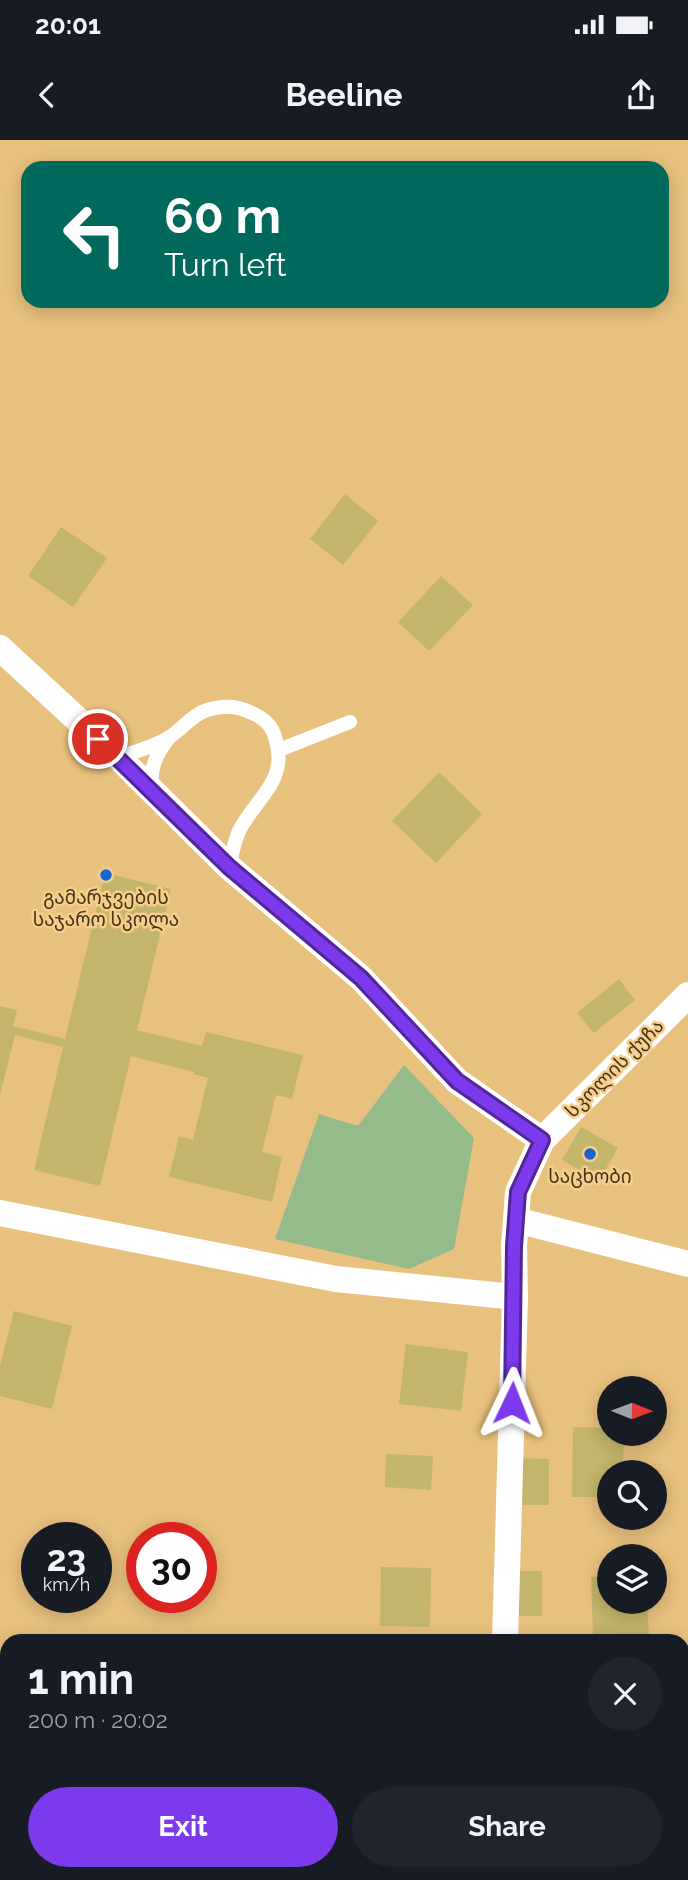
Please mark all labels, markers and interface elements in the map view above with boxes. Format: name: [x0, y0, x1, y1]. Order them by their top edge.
text: 20:01: [35, 10, 101, 40]
icon: back: [28, 76, 66, 114]
text: Beeline: [286, 76, 402, 113]
icon: share: [622, 76, 660, 114]
text: 60 m: [164, 187, 281, 244]
icon: left: [49, 189, 140, 280]
text: Turn left: [164, 246, 286, 283]
pin: [68, 709, 128, 769]
icon: arrive: [79, 720, 117, 758]
marker: გამარჯვების საჯარო სკოლა: [98, 867, 114, 883]
place label: გამარჯვების საჯარო სკოლა: [33, 886, 179, 932]
street label: სკოლის ქუჩა: [560, 1014, 669, 1123]
marker: საცხობი: [582, 1146, 598, 1162]
place label: საცხობი: [548, 1165, 632, 1188]
position arrow: [475, 1366, 549, 1440]
north arrow: [597, 1376, 667, 1446]
map controls: [597, 1376, 667, 1614]
button: search: [597, 1460, 667, 1530]
speed limit sign: 30: [126, 1522, 217, 1613]
text: 23: [47, 1538, 86, 1579]
button: layers: [597, 1544, 667, 1614]
text: km/h: [43, 1574, 90, 1595]
text: 1 min: [28, 1655, 134, 1704]
button: close: [588, 1657, 662, 1731]
text: 200 m · 20:02: [28, 1706, 168, 1733]
button: Exit: [28, 1787, 338, 1867]
button: Share: [352, 1787, 662, 1867]

